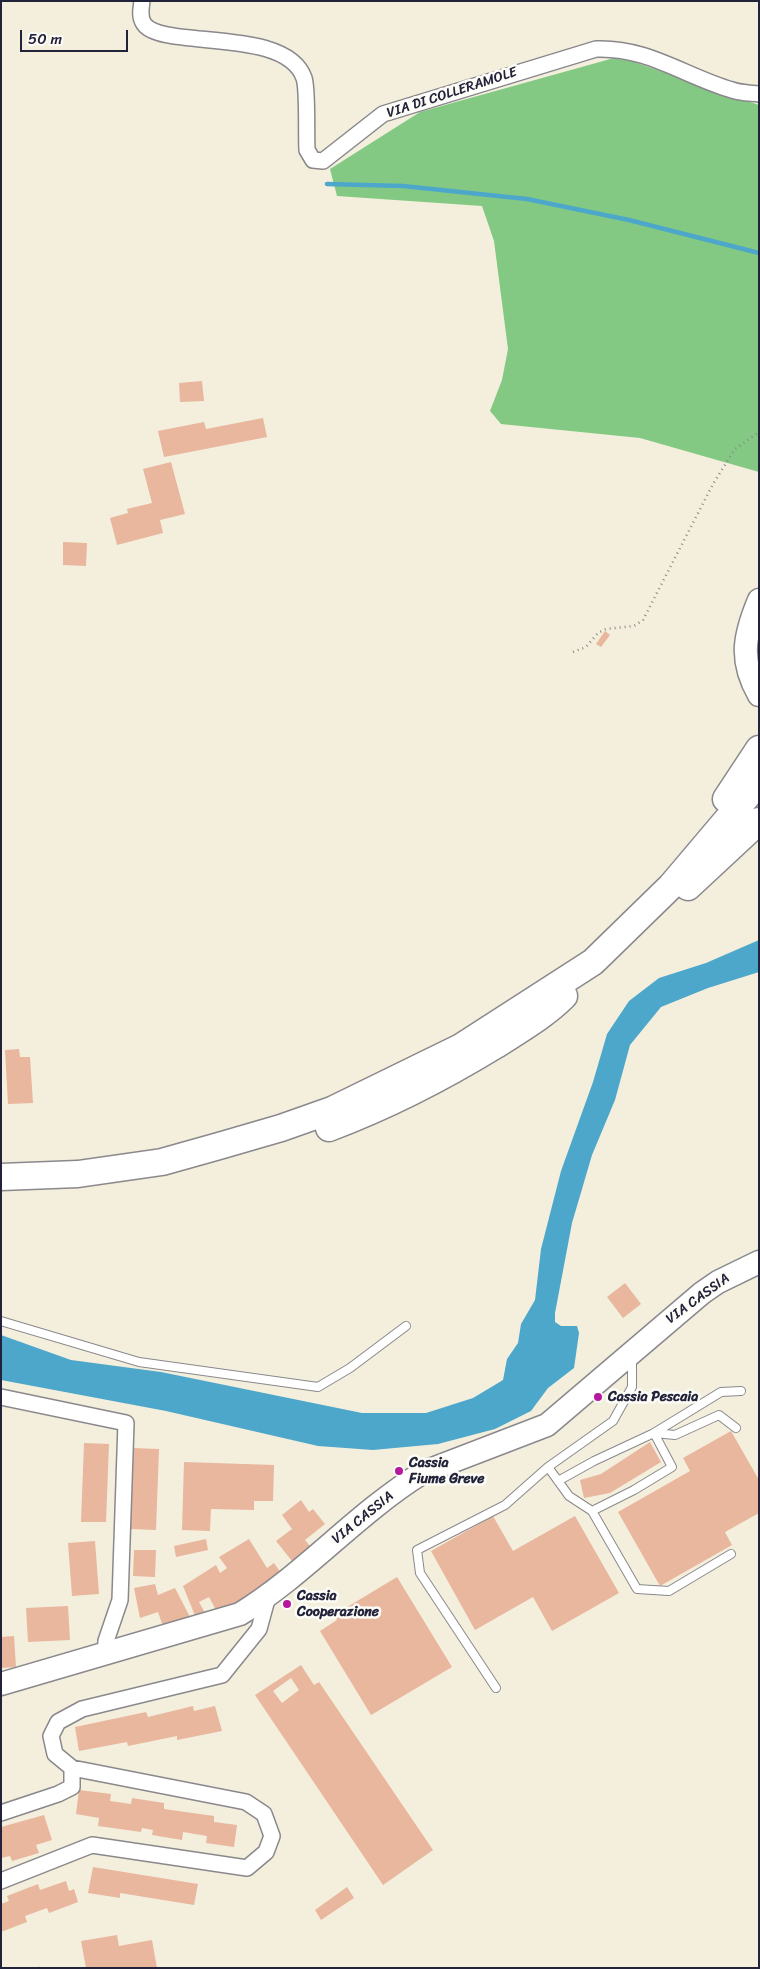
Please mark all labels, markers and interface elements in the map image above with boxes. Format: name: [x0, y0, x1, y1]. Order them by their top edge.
scale bar: [22, 20, 130, 52]
text: 50 m: [28, 26, 62, 52]
street label: VIA DI COLLERAMOLE: [385, 64, 519, 122]
street label: VIA CASSIA: [663, 1270, 733, 1328]
place label: Cassia Pescaia: [608, 1389, 698, 1405]
marker: Cassia Pescaia: [592, 1391, 604, 1403]
place label: Cassia Fiume Greve: [409, 1455, 485, 1488]
marker: Cassia Fiume Greve: [393, 1465, 405, 1477]
street label: VIA CASSIA: [329, 1488, 397, 1548]
place label: Cassia Cooperazione: [297, 1588, 379, 1620]
marker: Cassia Cooperazione: [281, 1598, 293, 1610]

